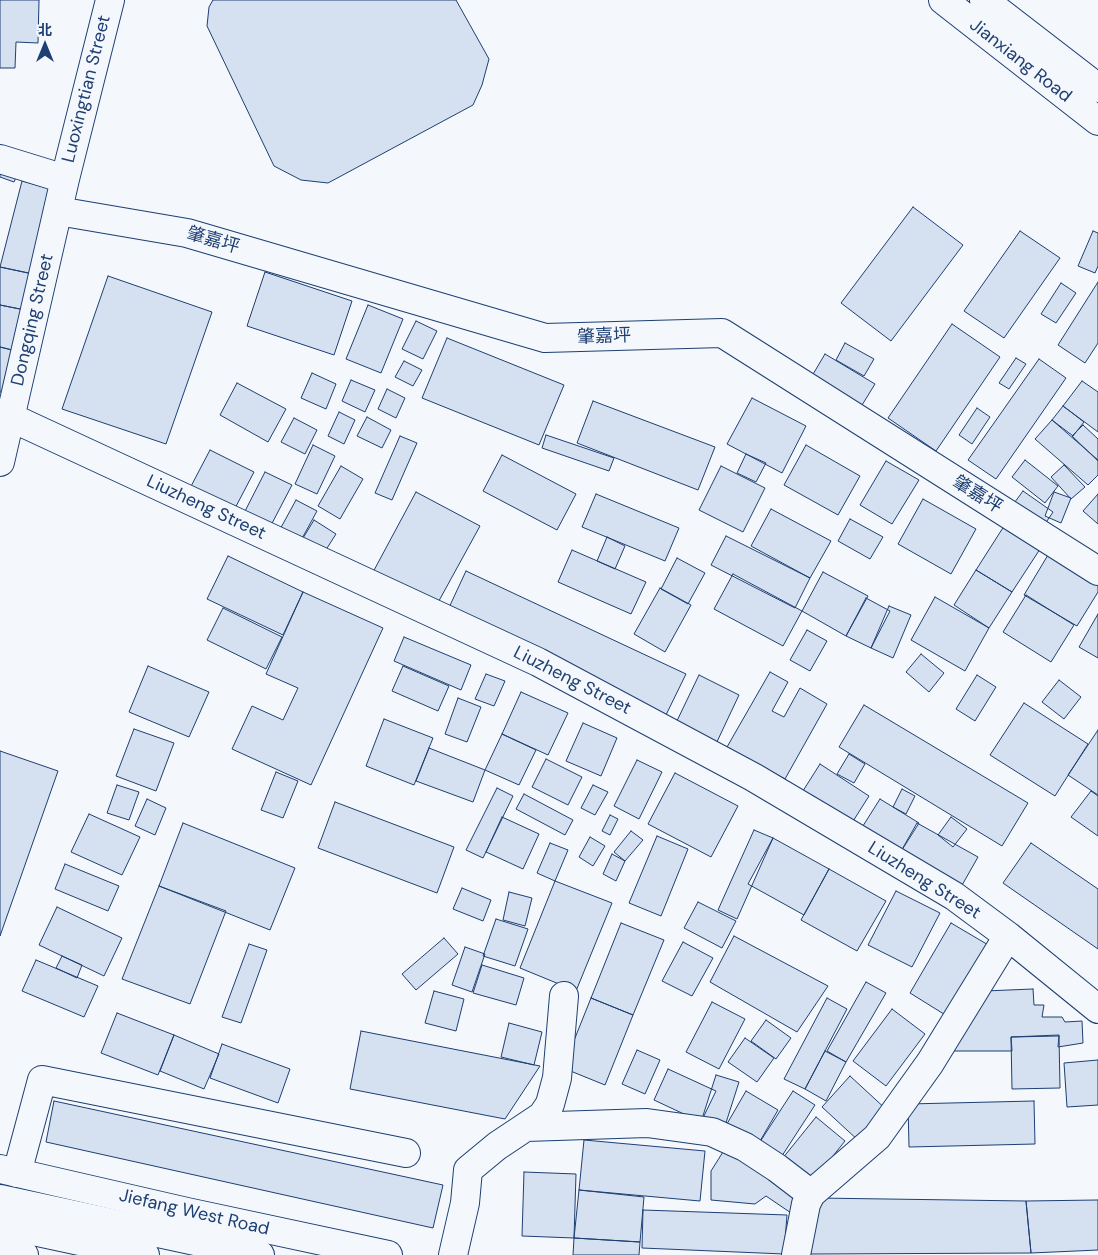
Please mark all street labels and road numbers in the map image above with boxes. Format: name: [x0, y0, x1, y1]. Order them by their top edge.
street label: Luoxingtian Street: [58, 13, 116, 165]
street label: Jianxiang Road: [965, 14, 1075, 108]
street label: 肇嘉坪: [184, 223, 242, 259]
street label: Dongqing Street: [7, 252, 59, 388]
street label: 肇嘉坪: [577, 325, 631, 349]
street label: Liuzheng Street: [143, 471, 269, 545]
street label: 肇嘉坪: [948, 472, 1006, 518]
street label: Liuzheng Street: [510, 642, 634, 720]
street label: Liuzheng Street: [864, 838, 984, 924]
street label: Jiefang West Road: [117, 1185, 271, 1241]

